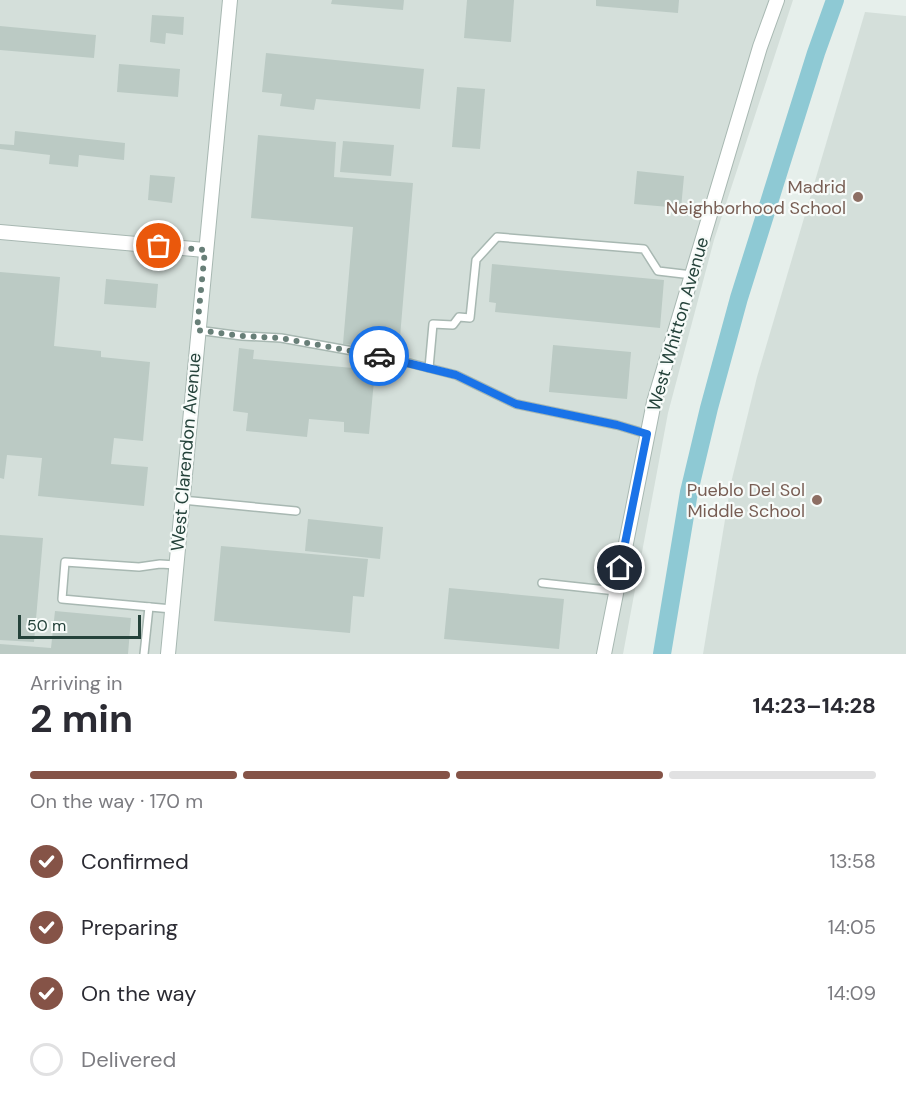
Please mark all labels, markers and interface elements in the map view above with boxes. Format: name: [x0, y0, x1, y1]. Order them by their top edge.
place label: Madrid Neighborhood School: [666, 175, 846, 220]
marker: Madrid Neighborhood School: [851, 190, 865, 204]
pin: [133, 220, 184, 271]
icon: bag: [142, 229, 175, 262]
street label: West Whitton Avenue: [642, 234, 714, 414]
courier: [349, 326, 409, 386]
icon: car: [363, 340, 396, 373]
street label: West Clarendon Avenue: [165, 352, 207, 552]
place label: Pueblo Del Sol Middle School: [687, 478, 805, 523]
marker: Pueblo Del Sol Middle School: [810, 493, 824, 507]
pin: [594, 542, 645, 593]
icon: home: [603, 551, 636, 584]
scale bar: [18, 612, 141, 640]
text: 50 m: [27, 615, 66, 636]
text: Arriving in: [30, 670, 122, 696]
text: 14:23–14:28: [752, 691, 876, 720]
text: 2 min: [30, 693, 133, 744]
text: On the way · 170 m: [30, 788, 203, 814]
icon: check: [30, 845, 63, 878]
text: Confirmed: [81, 847, 189, 876]
text: 13:58: [830, 848, 876, 874]
icon: check: [30, 911, 63, 944]
text: Preparing: [81, 913, 178, 942]
text: 14:05: [828, 914, 876, 940]
icon: check: [30, 977, 63, 1010]
text: On the way: [81, 979, 196, 1008]
text: 14:09: [827, 980, 876, 1006]
text: Delivered: [81, 1045, 176, 1074]

